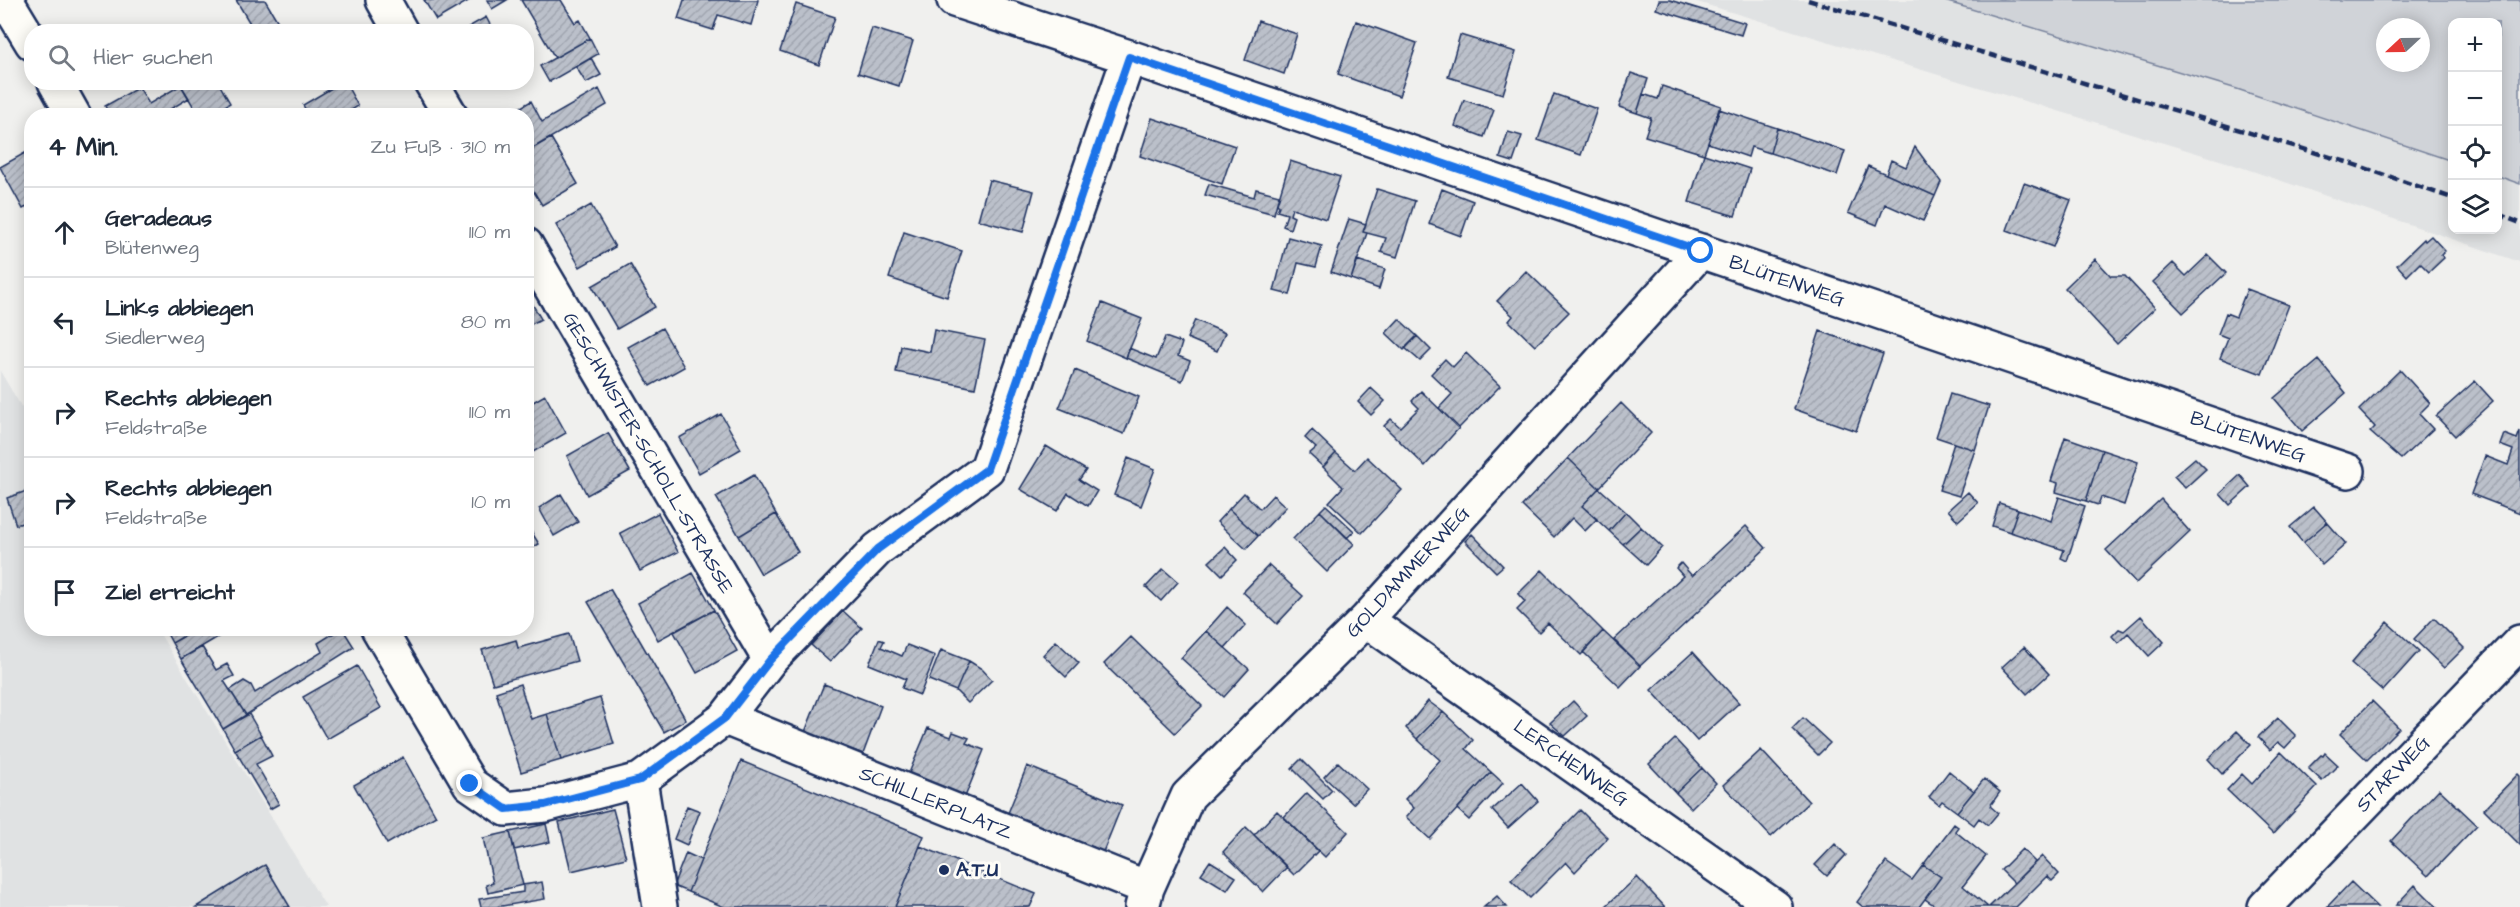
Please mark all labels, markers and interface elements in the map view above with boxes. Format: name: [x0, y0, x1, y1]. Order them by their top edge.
north arrow: [2376, 18, 2430, 72]
map controls: [2448, 18, 2502, 234]
button: +: [2448, 18, 2502, 72]
search box: [24, 24, 534, 90]
icon: search: [45, 41, 78, 74]
text: Hier suchen: [93, 42, 212, 73]
button: −: [2448, 72, 2502, 126]
button: locate: [2448, 126, 2502, 180]
text: 4 Min.: [48, 129, 118, 165]
text: Zu Fuß · 310 m: [370, 133, 510, 161]
button: layers: [2448, 180, 2502, 234]
text: Geradeaus: [105, 203, 212, 234]
icon: ahead: [48, 216, 81, 249]
text: 110 m: [469, 218, 510, 246]
text: Blütenweg: [105, 234, 199, 262]
route start: [1687, 237, 1713, 263]
street label: BLÜTENWEG: [1725, 248, 1849, 314]
text: Links abbiegen: [105, 293, 253, 324]
icon: left: [48, 306, 81, 339]
street label: GESCHWISTER-SCHOLL-STRASSE: [556, 307, 740, 599]
text: 80 m: [461, 308, 510, 336]
text: Siedlerweg: [105, 324, 204, 352]
text: Rechts abbiegen: [105, 383, 272, 414]
icon: right: [48, 396, 81, 429]
text: 110 m: [469, 398, 510, 426]
street label: BLÜTENWEG: [2186, 404, 2310, 470]
text: Feldstraße: [105, 414, 207, 442]
text: Rechts abbiegen: [105, 473, 272, 504]
icon: right: [48, 486, 81, 519]
text: 10 m: [471, 488, 510, 516]
street label: GOLDAMMERWEG: [1340, 500, 1476, 644]
text: Feldstraße: [105, 504, 207, 532]
icon: arrive: [48, 576, 81, 609]
text: Ziel erreicht: [105, 577, 235, 608]
street label: LERCHENWEG: [1508, 713, 1634, 813]
street label: STARWEG: [2349, 729, 2437, 819]
street label: SCHILLERPLATZ: [855, 759, 1017, 847]
route end: [456, 770, 482, 796]
place label: A.T.U: [956, 856, 998, 884]
marker: A.T.U: [937, 863, 951, 877]

